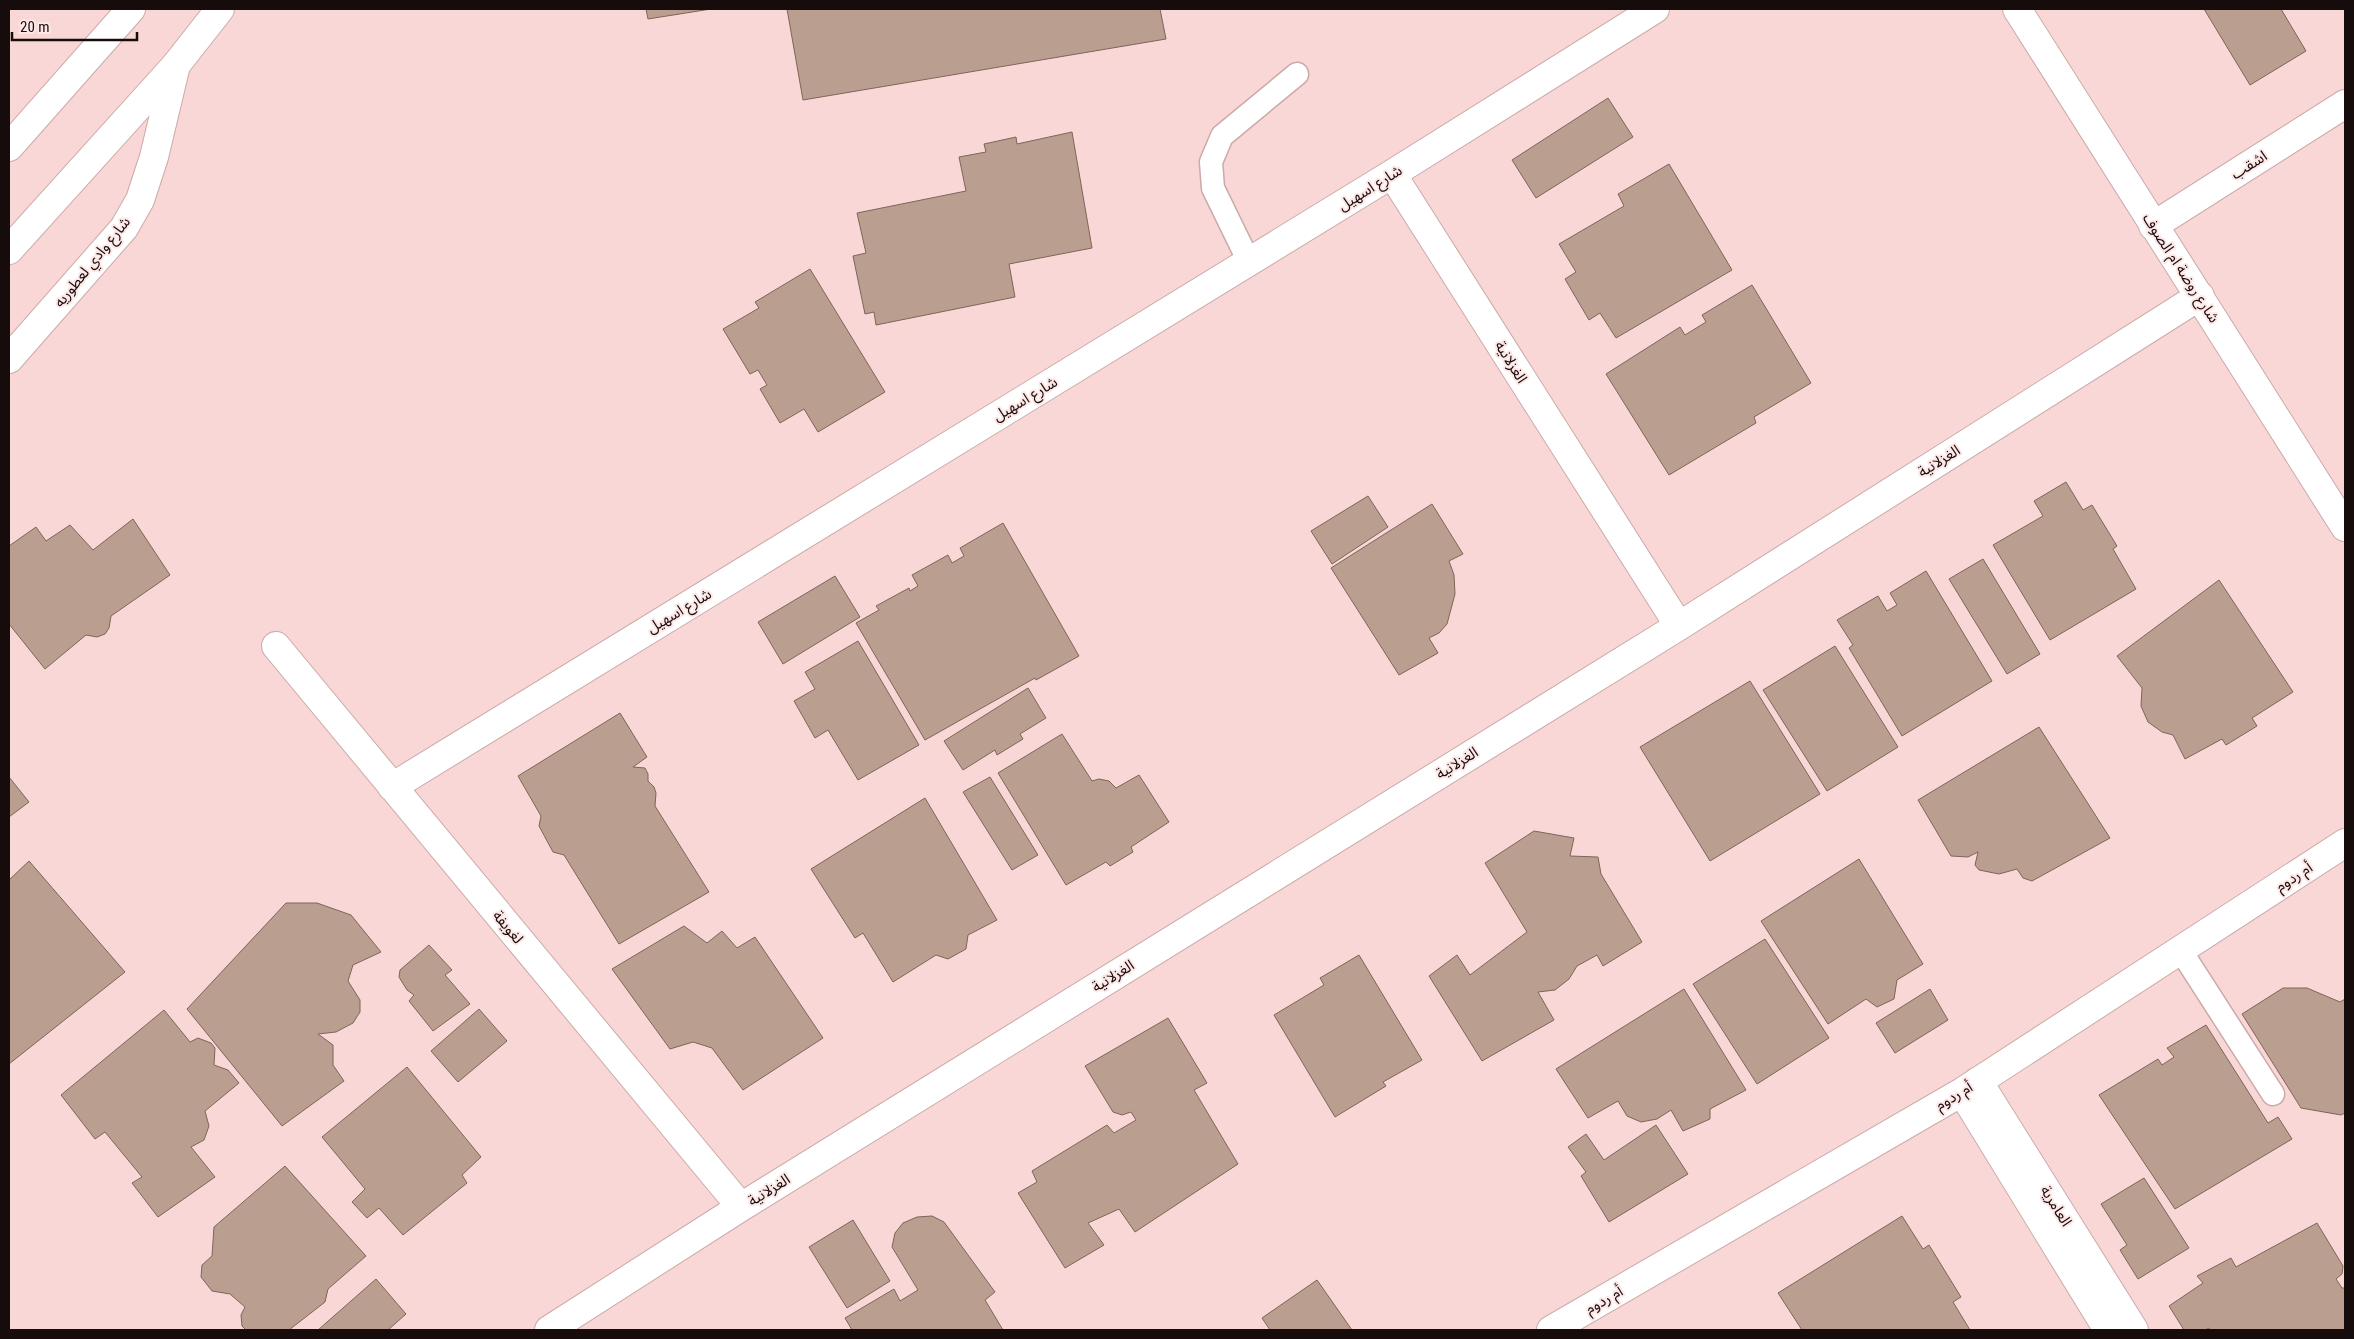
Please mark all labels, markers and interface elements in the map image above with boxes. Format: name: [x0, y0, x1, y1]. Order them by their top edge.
scale bar: [12, 10, 138, 42]
text: 20 m: [20, 18, 50, 36]
street label: اشقب: [2228, 147, 2270, 183]
street label: شارع اسهيل: [1335, 161, 1407, 217]
street label: شارع روضة ام الصوف: [2136, 210, 2223, 328]
street label: شارع وادي لعطوريه: [50, 213, 136, 313]
street label: الغزلانية: [1491, 338, 1531, 386]
street label: شارع اسهيل: [989, 373, 1062, 428]
street label: الغزلانية: [1915, 441, 1963, 481]
street label: شارع اسهيل: [643, 585, 716, 640]
street label: الغزلانية: [1433, 743, 1481, 783]
street label: أم ردوم: [2272, 858, 2317, 897]
street label: لغويفة: [489, 907, 527, 947]
street label: الغزلانية: [1089, 956, 1137, 996]
street label: أم ردوم: [1932, 1078, 1977, 1116]
street label: الغزلانية: [745, 1170, 793, 1210]
street label: العامرية: [2036, 1182, 2076, 1230]
street label: أم ردوم: [1582, 1282, 1627, 1320]

